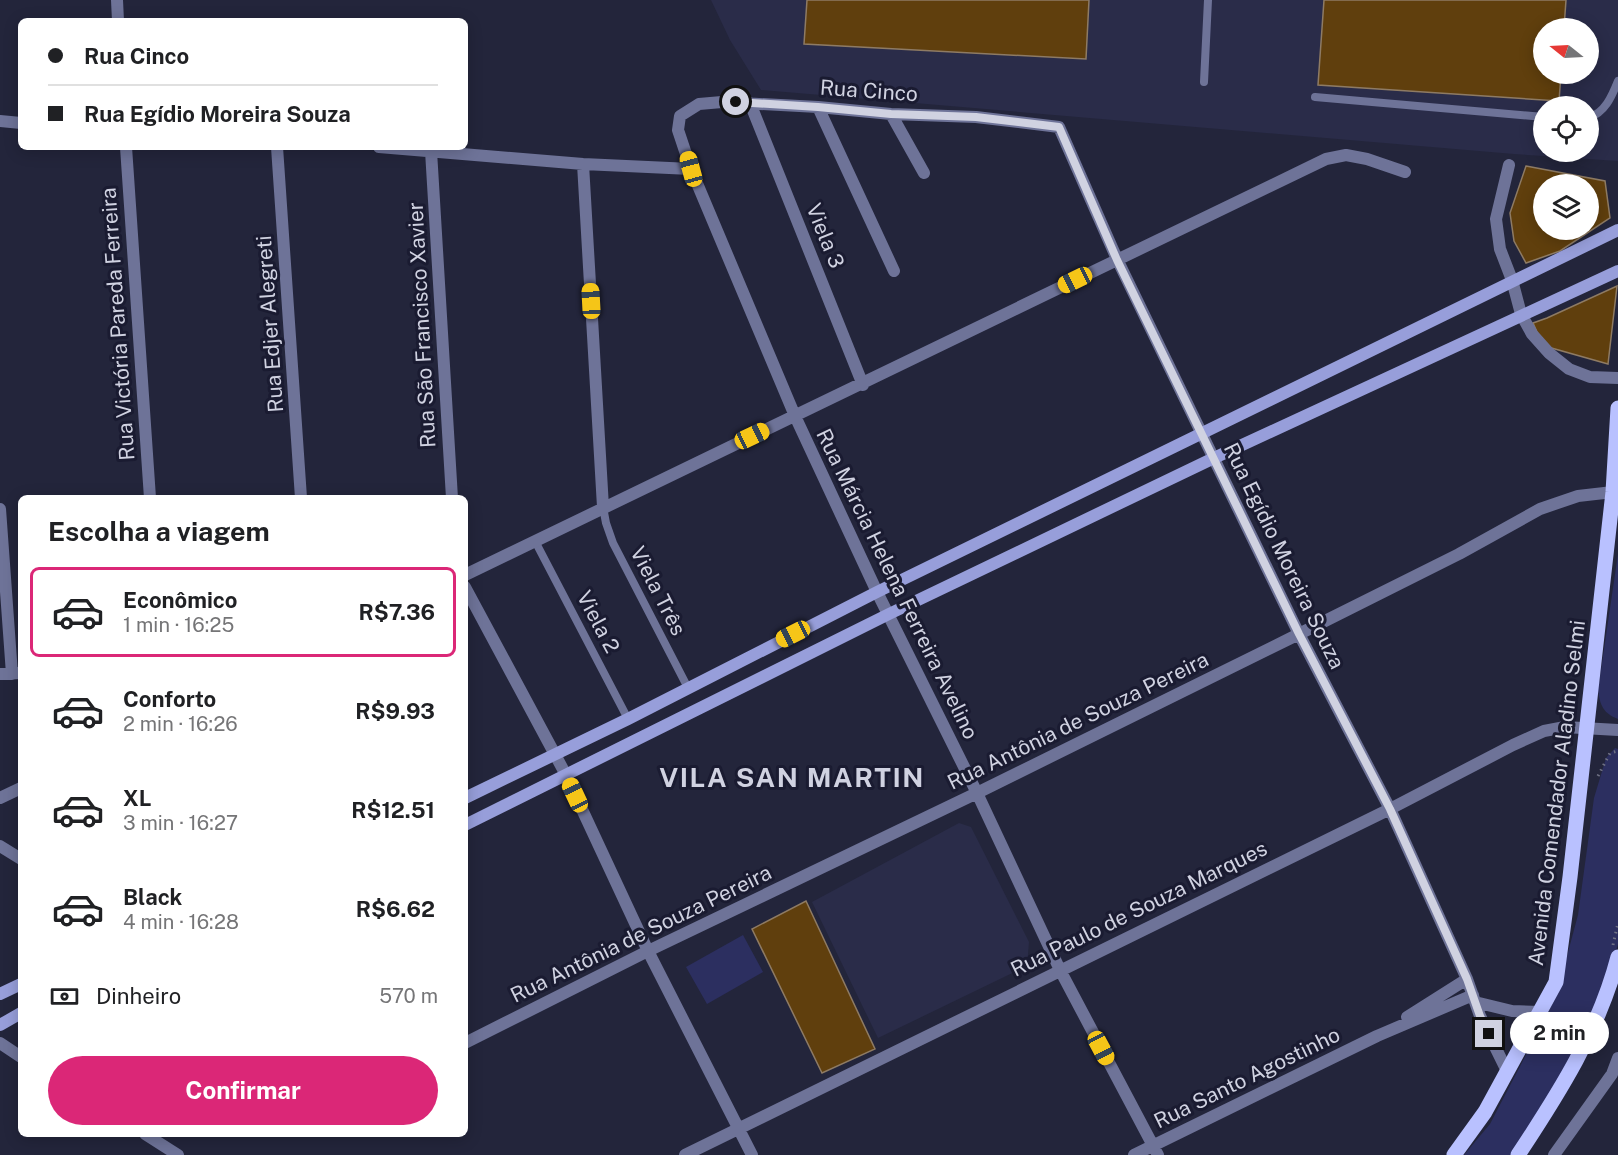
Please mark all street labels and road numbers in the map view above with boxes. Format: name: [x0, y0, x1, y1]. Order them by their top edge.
street label: Rua Cinco: [819, 75, 919, 106]
street label: Rua Victória Pareda Ferreira: [95, 187, 140, 461]
street label: Viela 3: [801, 200, 850, 272]
street label: Rua São Francisco Xavier: [403, 201, 440, 449]
street label: Rua Edjer Alegreti: [251, 235, 288, 413]
street label: Rua Márcia Helena Ferreira Avelino: [811, 424, 984, 743]
street label: Rua Egídio Moreira Souza: [1219, 439, 1350, 673]
street label: Viela Três: [625, 542, 691, 639]
street label: Viela 2: [572, 586, 625, 657]
street label: Avenida Comendador Aladino Selmi: [1523, 619, 1590, 967]
street label: Rua Antônia de Souza Pereira: [943, 646, 1212, 795]
street label: Rua Paulo de Souza Marques: [1006, 835, 1271, 982]
street label: Rua Antônia de Souza Pereira: [506, 859, 775, 1008]
street label: Rua Santo Agostinho: [1150, 1022, 1344, 1134]

